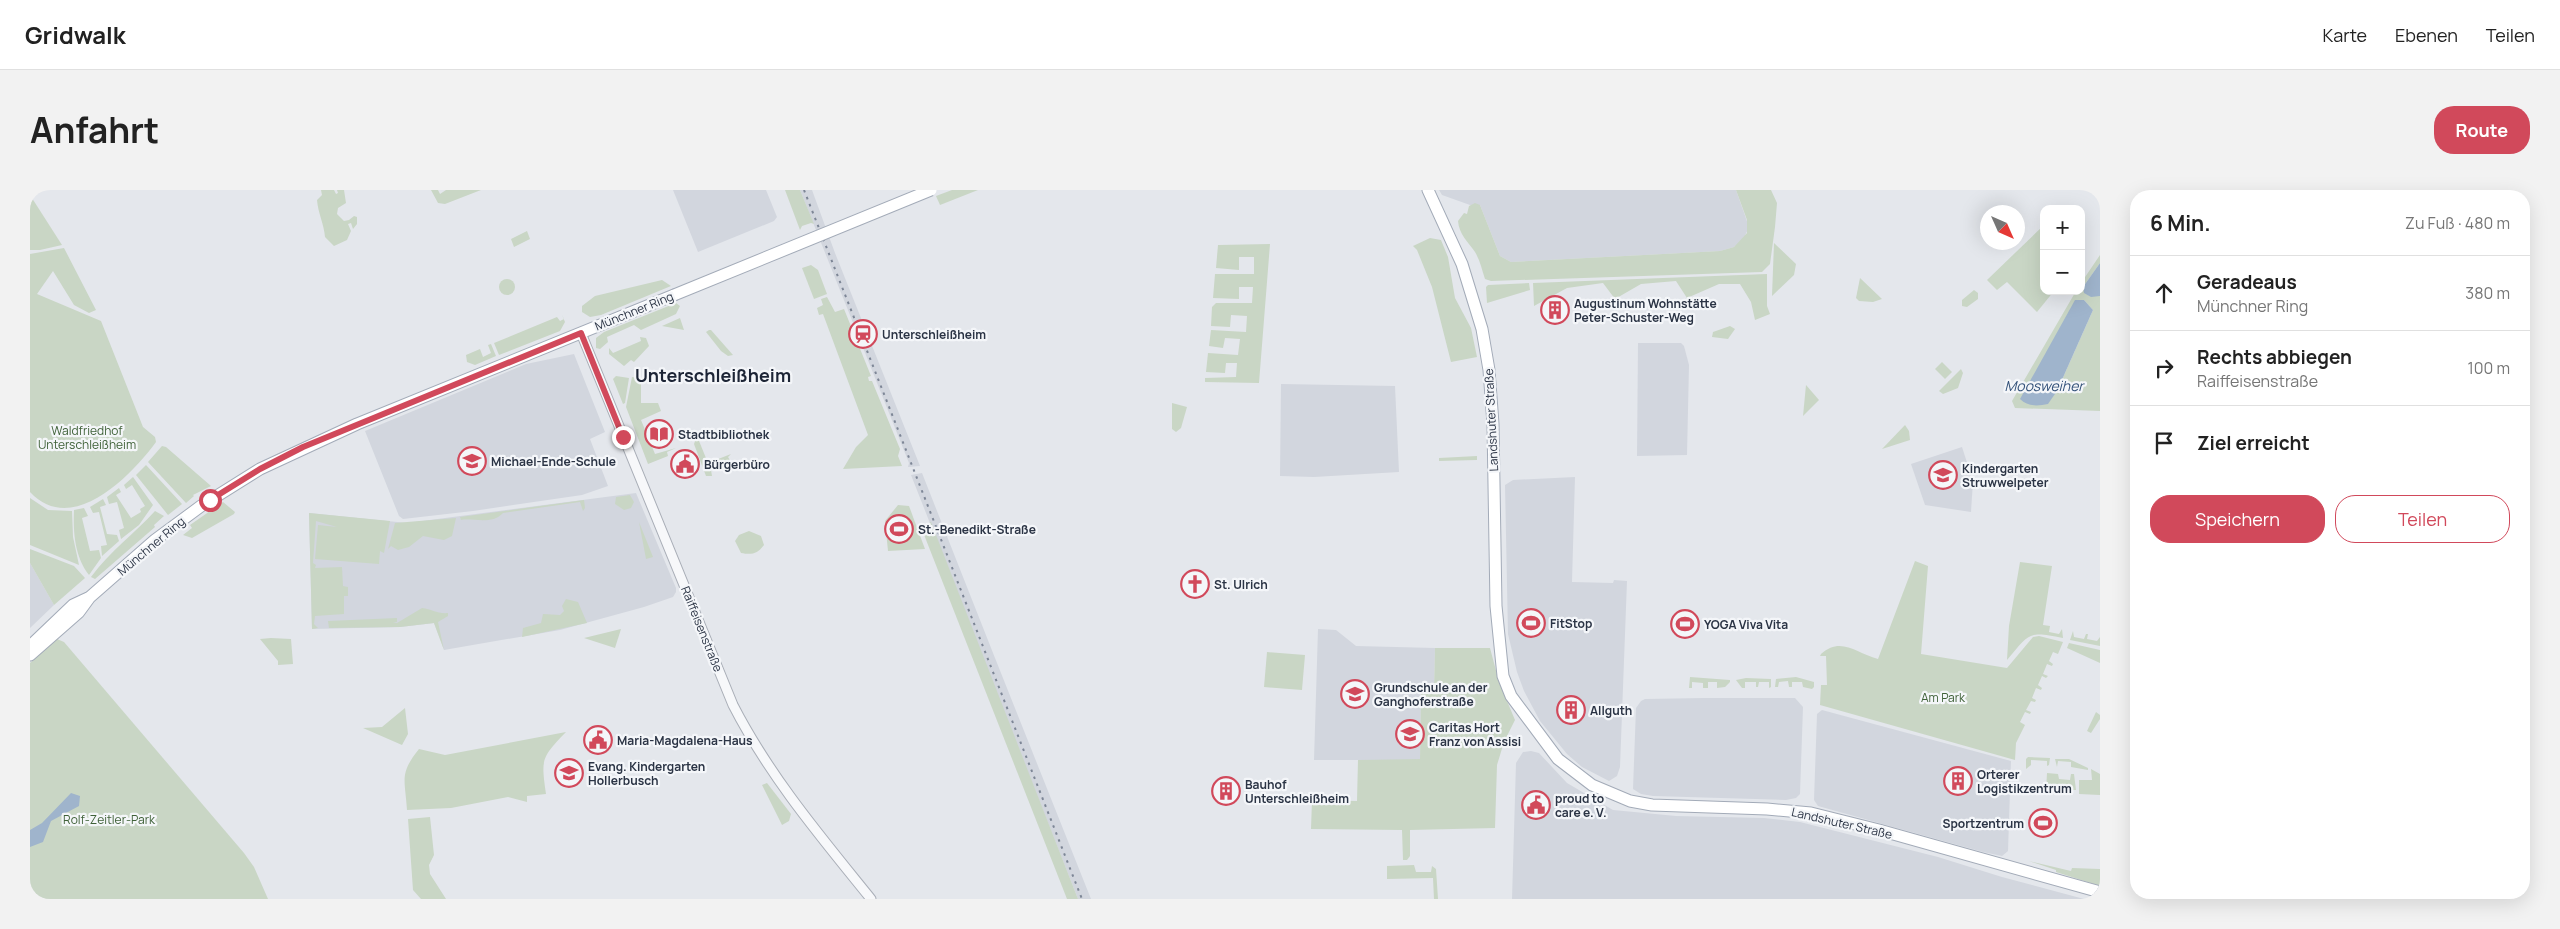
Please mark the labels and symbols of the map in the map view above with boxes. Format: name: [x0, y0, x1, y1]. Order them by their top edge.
north arrow: [1980, 205, 2025, 250]
street label: Münchner Ring: [592, 287, 676, 335]
building icon: Augustinum Wohnstätte Peter-Schuster-Weg: [1540, 295, 1570, 325]
place label: Augustinum Wohnstätte Peter-Schuster-Weg: [1574, 295, 1717, 326]
station icon: Unterschleißheim: [848, 319, 878, 349]
place label: Unterschleißheim: [882, 326, 986, 343]
district label: Unterschleißheim: [635, 363, 791, 387]
street label: Landshuter Straße: [1480, 368, 1502, 472]
water label: Moosweiher: [2005, 376, 2085, 395]
library icon: Stadtbibliothek: [644, 419, 674, 449]
park label: Waldfriedhof Unterschleißheim: [38, 422, 136, 453]
route end: [612, 426, 635, 449]
place label: Stadtbibliothek: [678, 426, 770, 443]
school or university icon: Michael-Ende-Schule: [457, 446, 487, 476]
public building icon: Bürgerbüro: [670, 449, 700, 479]
place label: Michael-Ende-Schule: [491, 453, 616, 470]
place label: Bürgerbüro: [704, 456, 770, 473]
school or university icon: Kindergarten Struwwelpeter: [1928, 460, 1958, 490]
place label: Kindergarten Struwwelpeter: [1962, 460, 2049, 491]
route start: [199, 489, 222, 512]
street label: Münchner Ring: [114, 513, 188, 579]
sports icon: St.-Benedikt-Straße: [884, 514, 914, 544]
place label: St.-Benedikt-Straße: [918, 521, 1036, 538]
church icon: St. Ulrich: [1180, 569, 1210, 599]
place label: St. Ulrich: [1214, 576, 1268, 593]
street label: Raiffeisenstraße: [677, 584, 727, 674]
sports icon: FitStop: [1516, 608, 1546, 638]
sports icon: YOGA Viva Vita: [1670, 609, 1700, 639]
place label: FitStop: [1550, 615, 1592, 632]
place label: YOGA Viva Vita: [1704, 616, 1788, 633]
school or university icon: Grundschule an der Ganghoferstraße: [1340, 679, 1370, 709]
place label: Grundschule an der Ganghoferstraße: [1374, 679, 1488, 710]
park label: Am Park: [1921, 689, 1966, 706]
building icon: Allguth: [1556, 695, 1586, 725]
place label: Allguth: [1590, 702, 1632, 719]
school or university icon: Caritas Hort Franz von Assisi: [1395, 719, 1425, 749]
place label: Caritas Hort Franz von Assisi: [1429, 719, 1521, 750]
public building icon: Maria-Magdalena-Haus: [583, 725, 613, 755]
place label: Maria-Magdalena-Haus: [617, 732, 753, 749]
school or university icon: Evang. Kindergarten Hollerbusch: [554, 758, 584, 788]
place label: Evang. Kindergarten Hollerbusch: [588, 758, 705, 789]
building icon: Orterer Logistikzentrum: [1943, 766, 1973, 796]
place label: Orterer Logistikzentrum: [1977, 766, 2072, 797]
building icon: Bauhof Unterschleißheim: [1211, 776, 1241, 806]
place label: Bauhof Unterschleißheim: [1245, 776, 1349, 807]
public building icon: proud to care e. V.: [1521, 790, 1551, 820]
place label: proud to care e. V.: [1555, 790, 1607, 821]
street label: Landshuter Straße: [1790, 803, 1894, 843]
sports icon: Sportzentrum: [2028, 808, 2058, 838]
park label: Rolf-Zeitler-Park: [63, 811, 156, 828]
place label: Sportzentrum: [1943, 815, 2024, 832]

